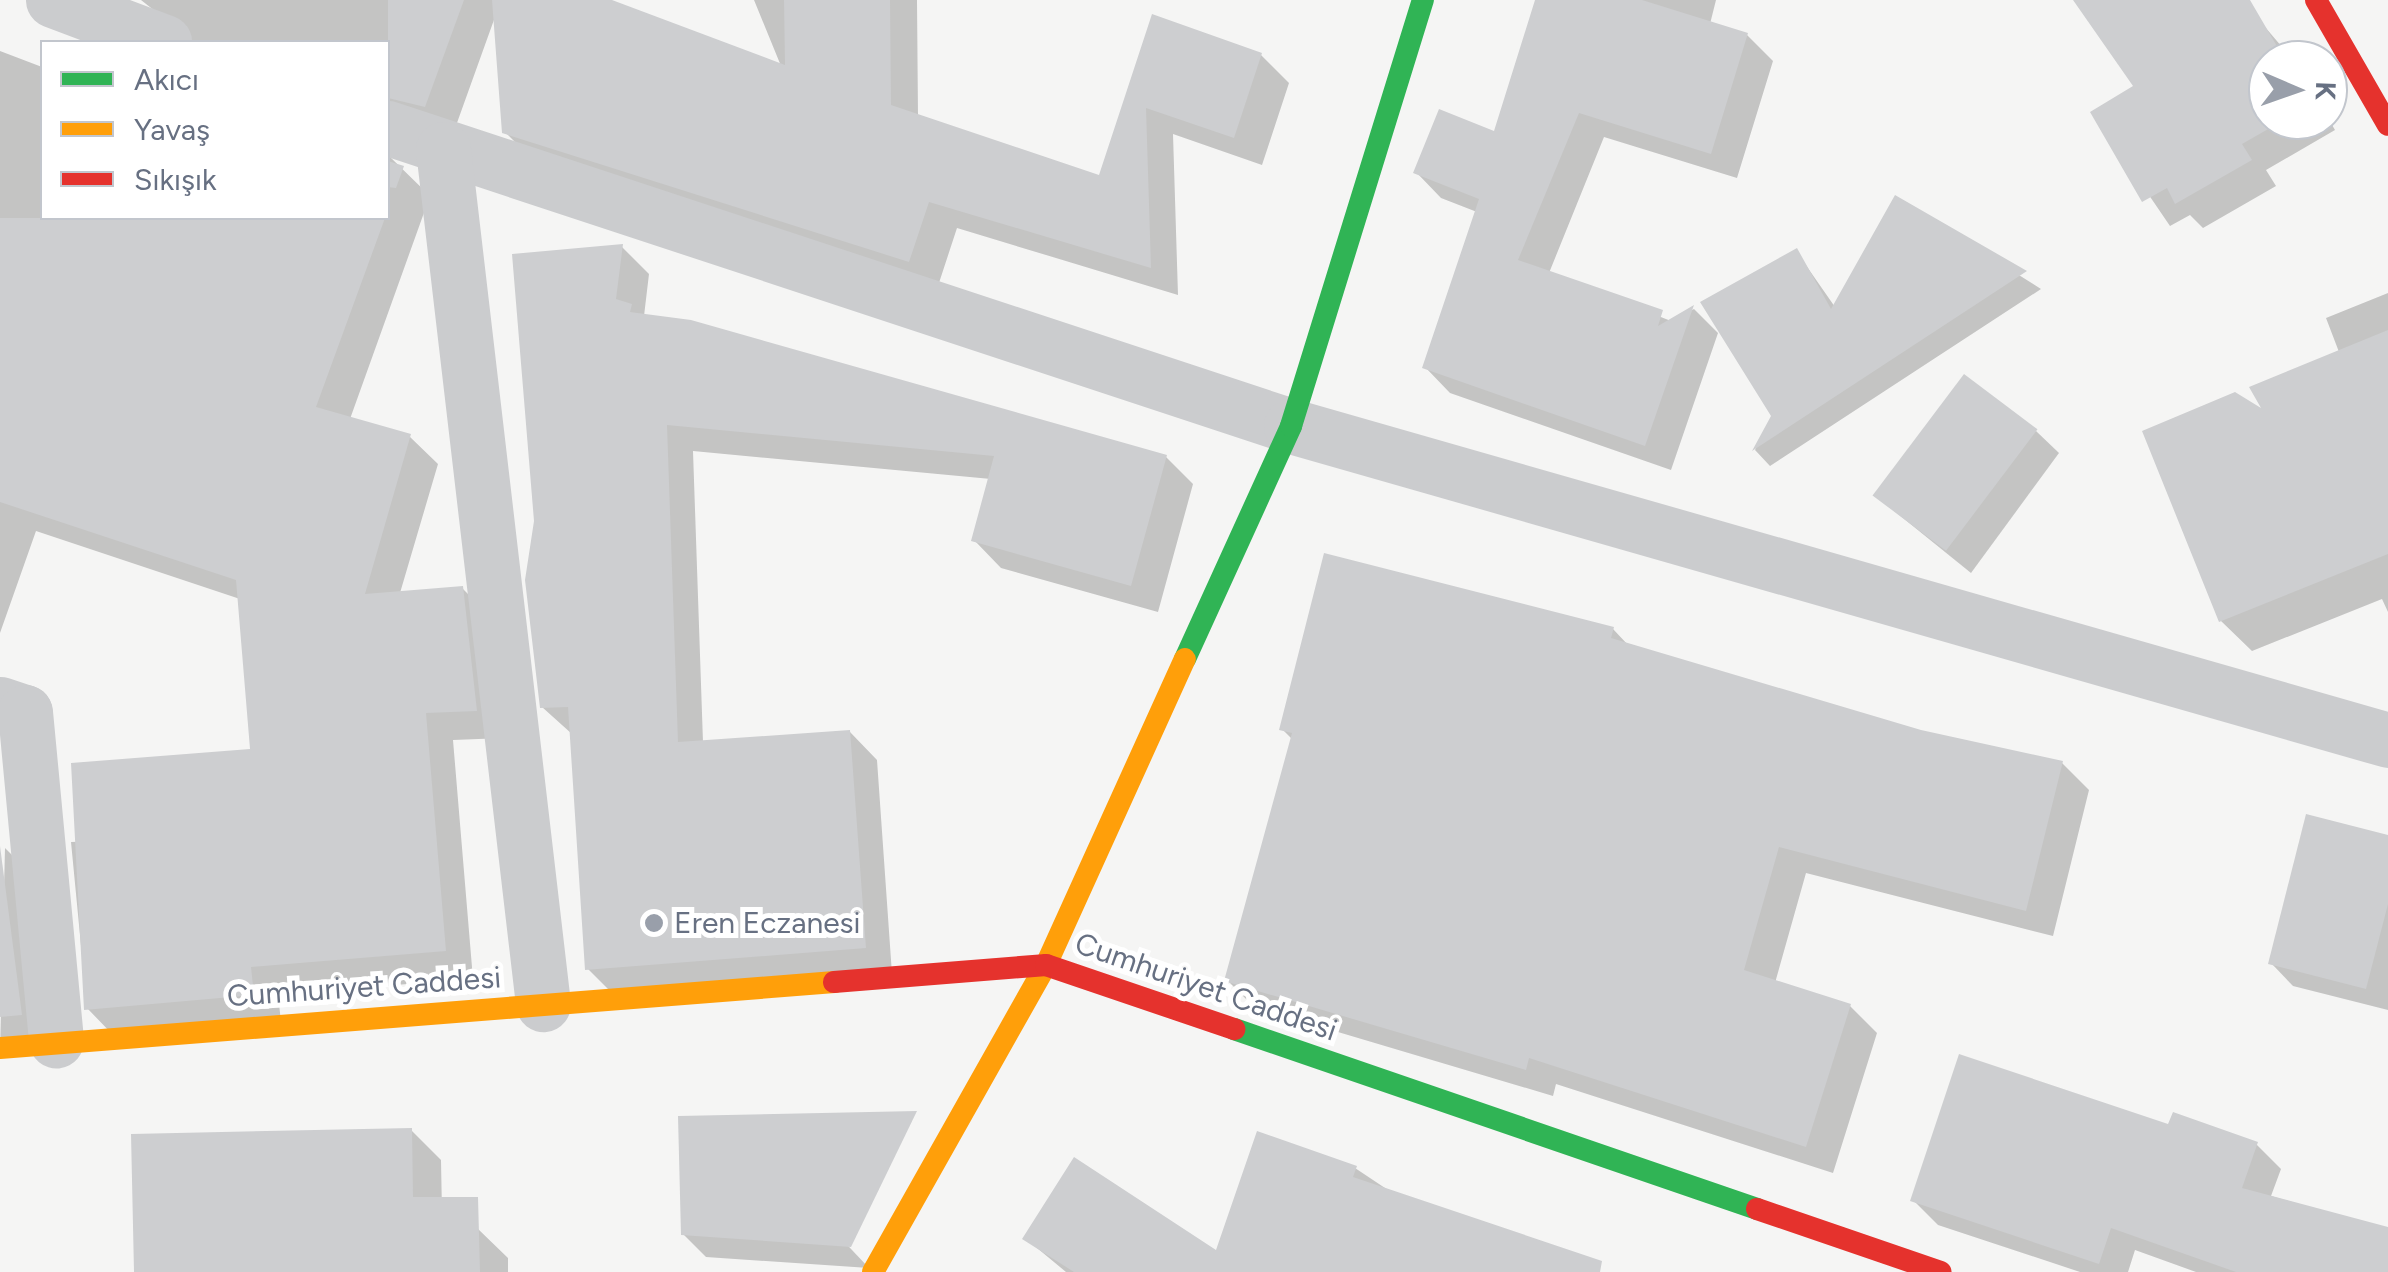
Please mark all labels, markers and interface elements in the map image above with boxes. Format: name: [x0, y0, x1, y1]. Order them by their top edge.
legend: [40, 40, 390, 220]
north arrow: [2248, 40, 2348, 140]
text: Akıcı: [134, 61, 199, 98]
text: K: [2309, 81, 2343, 101]
text: Yavaş: [134, 111, 210, 148]
text: Sıkışık: [134, 161, 217, 198]
place label: Eren Eczanesi: [674, 905, 861, 941]
marker: Eren Eczanesi: [643, 912, 665, 934]
street label: Cumhuriyet Caddesi: [1070, 925, 1342, 1049]
street label: Cumhuriyet Caddesi: [226, 959, 502, 1015]

